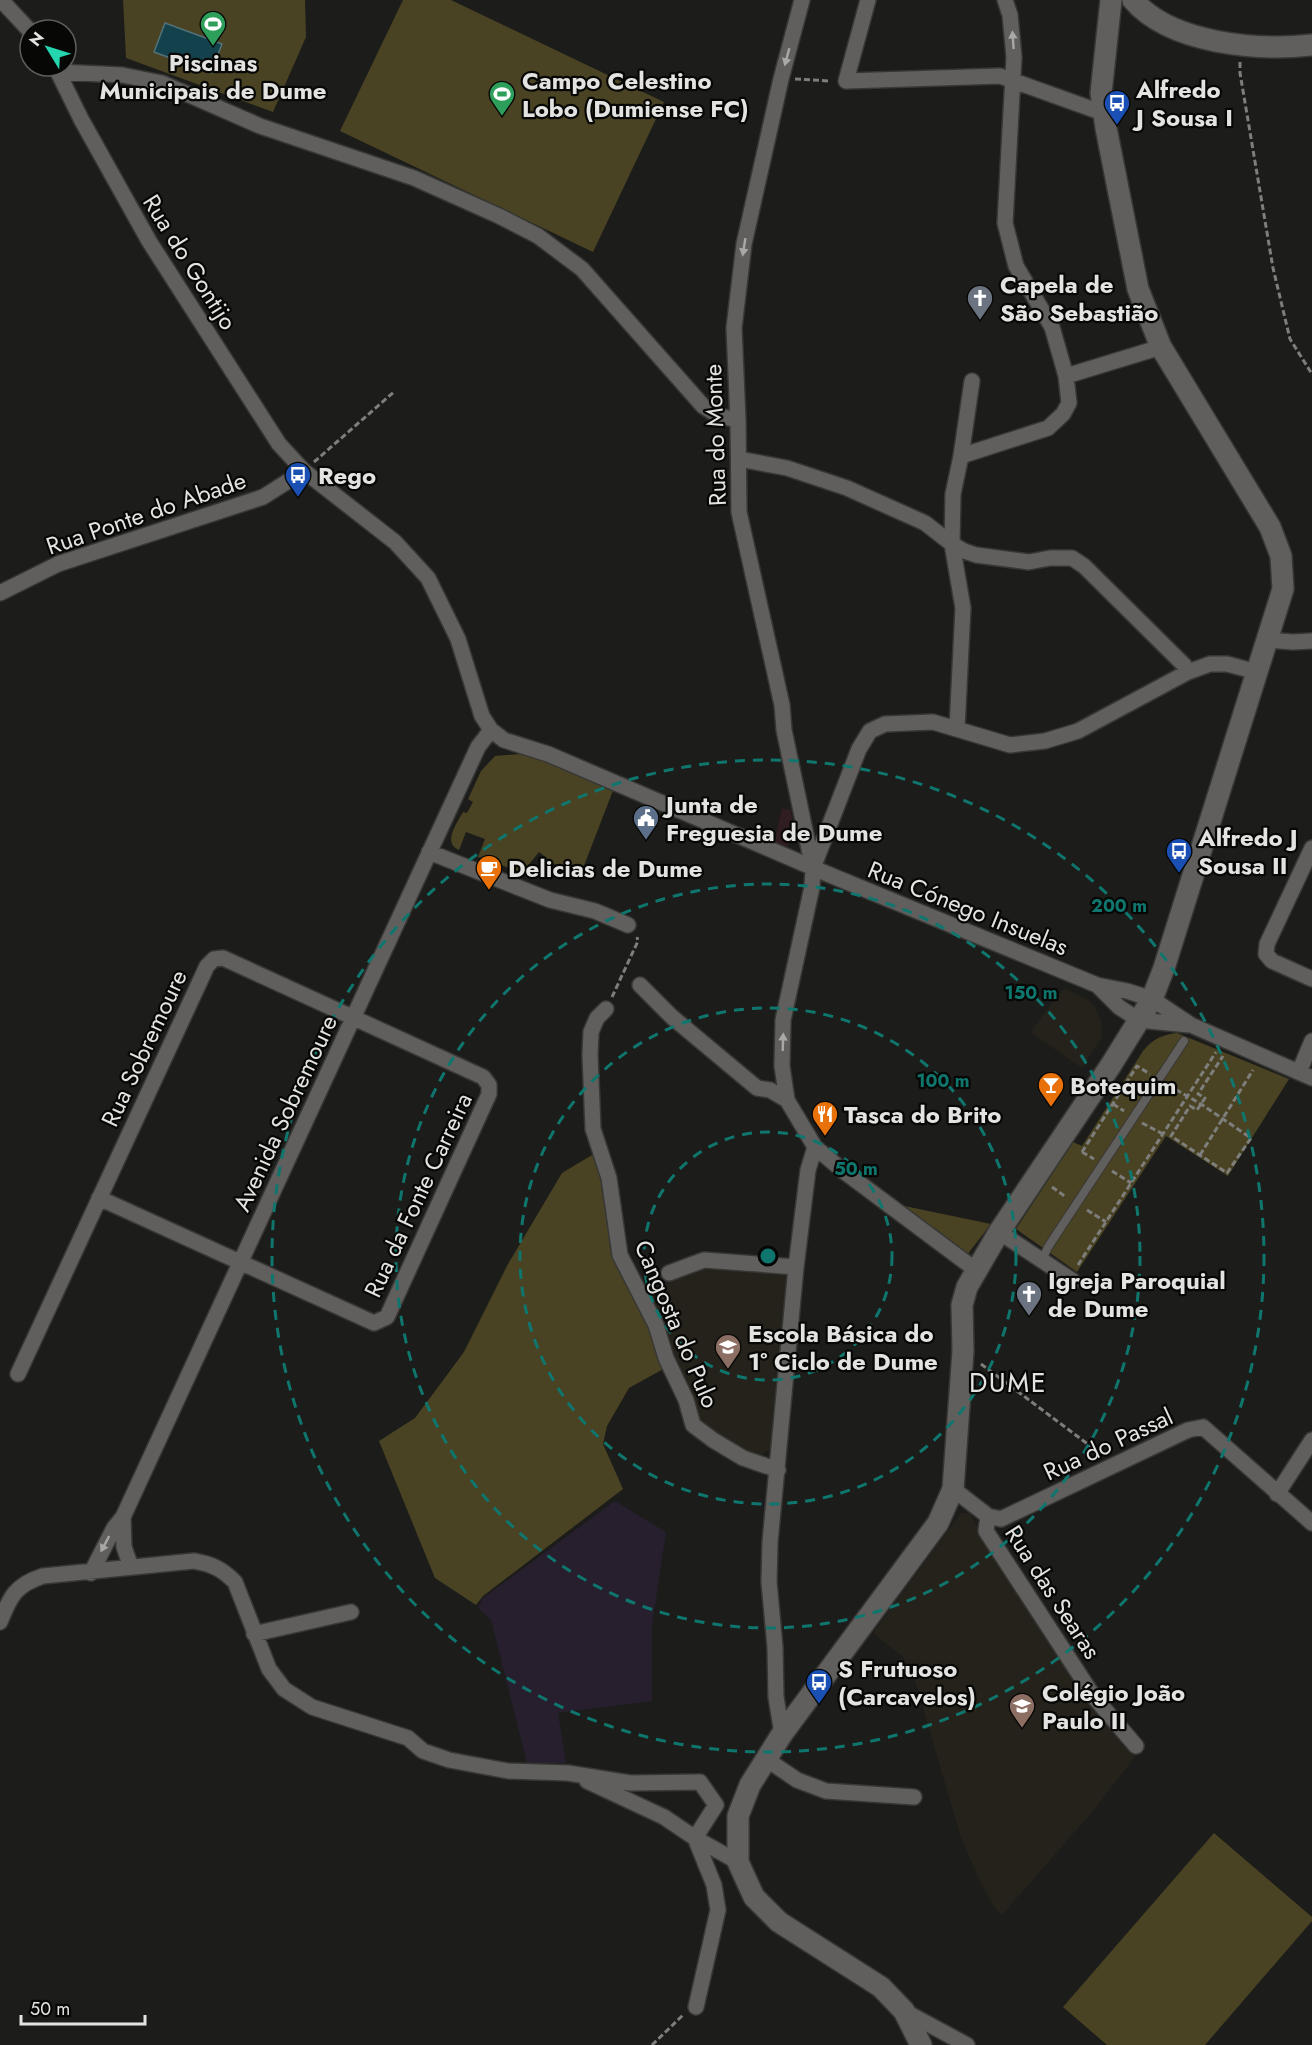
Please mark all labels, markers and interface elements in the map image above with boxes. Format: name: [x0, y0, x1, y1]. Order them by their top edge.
sports icon: Piscinas Municipais de Dume: [198, 9, 228, 47]
north arrow: [18, 18, 78, 78]
text: N: [24, 27, 50, 51]
one-way arrow: [1008, 31, 1018, 50]
place label: Piscinas Municipais de Dume: [99, 45, 327, 108]
one-way arrow: [782, 48, 791, 66]
place label: Campo Celestino Lobo (Dumiense FC): [522, 63, 749, 126]
place label: Alfredo J Sousa I: [1132, 72, 1233, 135]
sports icon: Campo Celestino Lobo (Dumiense FC): [487, 79, 517, 117]
bus stop icon: Alfredo J Sousa I: [1102, 88, 1132, 126]
street label: Rua do Gontijo: [134, 187, 246, 337]
one-way arrow: [739, 237, 748, 256]
place label: Capela de São Sebastião: [1000, 267, 1158, 330]
church icon: Capela de São Sebastião: [965, 283, 995, 321]
street label: Rua do Monte: [695, 363, 735, 507]
place label: Rego: [318, 458, 376, 493]
bus stop icon: Rego: [283, 460, 313, 498]
street label: Rua Ponte do Abade: [41, 462, 251, 564]
place label: Junta de Freguesia de Dume: [662, 787, 883, 850]
public building icon: Junta de Freguesia de Dume: [631, 803, 661, 841]
place label: Alfredo J Sousa II: [1197, 820, 1298, 883]
bus stop icon: Alfredo J Sousa II: [1164, 836, 1194, 874]
place label: Delicias de Dume: [508, 851, 703, 886]
street label: Rua Cónego Insuelas: [863, 852, 1073, 964]
cafe icon: Delicias de Dume: [474, 853, 504, 891]
text: 200 m: [1091, 893, 1147, 919]
street label: Rua Sobremoure: [92, 964, 196, 1132]
text: 150 m: [1005, 980, 1057, 1006]
street label: Avenida Sobremoure: [224, 1009, 346, 1217]
one-way arrow: [778, 1033, 788, 1052]
text: 100 m: [916, 1068, 970, 1094]
place label: Botequim: [1070, 1068, 1176, 1103]
bar icon: Botequim: [1036, 1070, 1066, 1108]
street label: Rua da Fonte Carreira: [355, 1087, 481, 1303]
place label: Tasca do Brito: [844, 1097, 1001, 1132]
restaurant icon: Tasca do Brito: [810, 1099, 840, 1137]
text: 50 m: [834, 1156, 878, 1182]
street label: Cangosta do Pulo: [626, 1235, 728, 1413]
centre of rings: [758, 1246, 778, 1266]
place label: Igreja Paroquial de Dume: [1048, 1263, 1226, 1326]
church icon: Igreja Paroquial de Dume: [1014, 1279, 1044, 1317]
place label: Escola Básica do 1º Ciclo de Dume: [748, 1316, 938, 1379]
school or university icon: Escola Básica do 1º Ciclo de Dume: [713, 1332, 743, 1370]
district label: DUME: [969, 1363, 1047, 1402]
street label: Rua do Passal: [1038, 1399, 1178, 1489]
street label: Rua das Searas: [997, 1518, 1109, 1666]
one-way arrow: [100, 1536, 110, 1553]
place label: S Frutuoso (Carcavelos): [838, 1651, 976, 1714]
bus stop icon: S Frutuoso (Carcavelos): [804, 1667, 834, 1705]
place label: Colégio João Paulo II: [1042, 1675, 1185, 1738]
school or university icon: Colégio João Paulo II: [1007, 1691, 1037, 1729]
scale bar: [21, 1988, 146, 2026]
text: 50 m: [30, 1996, 70, 2022]

